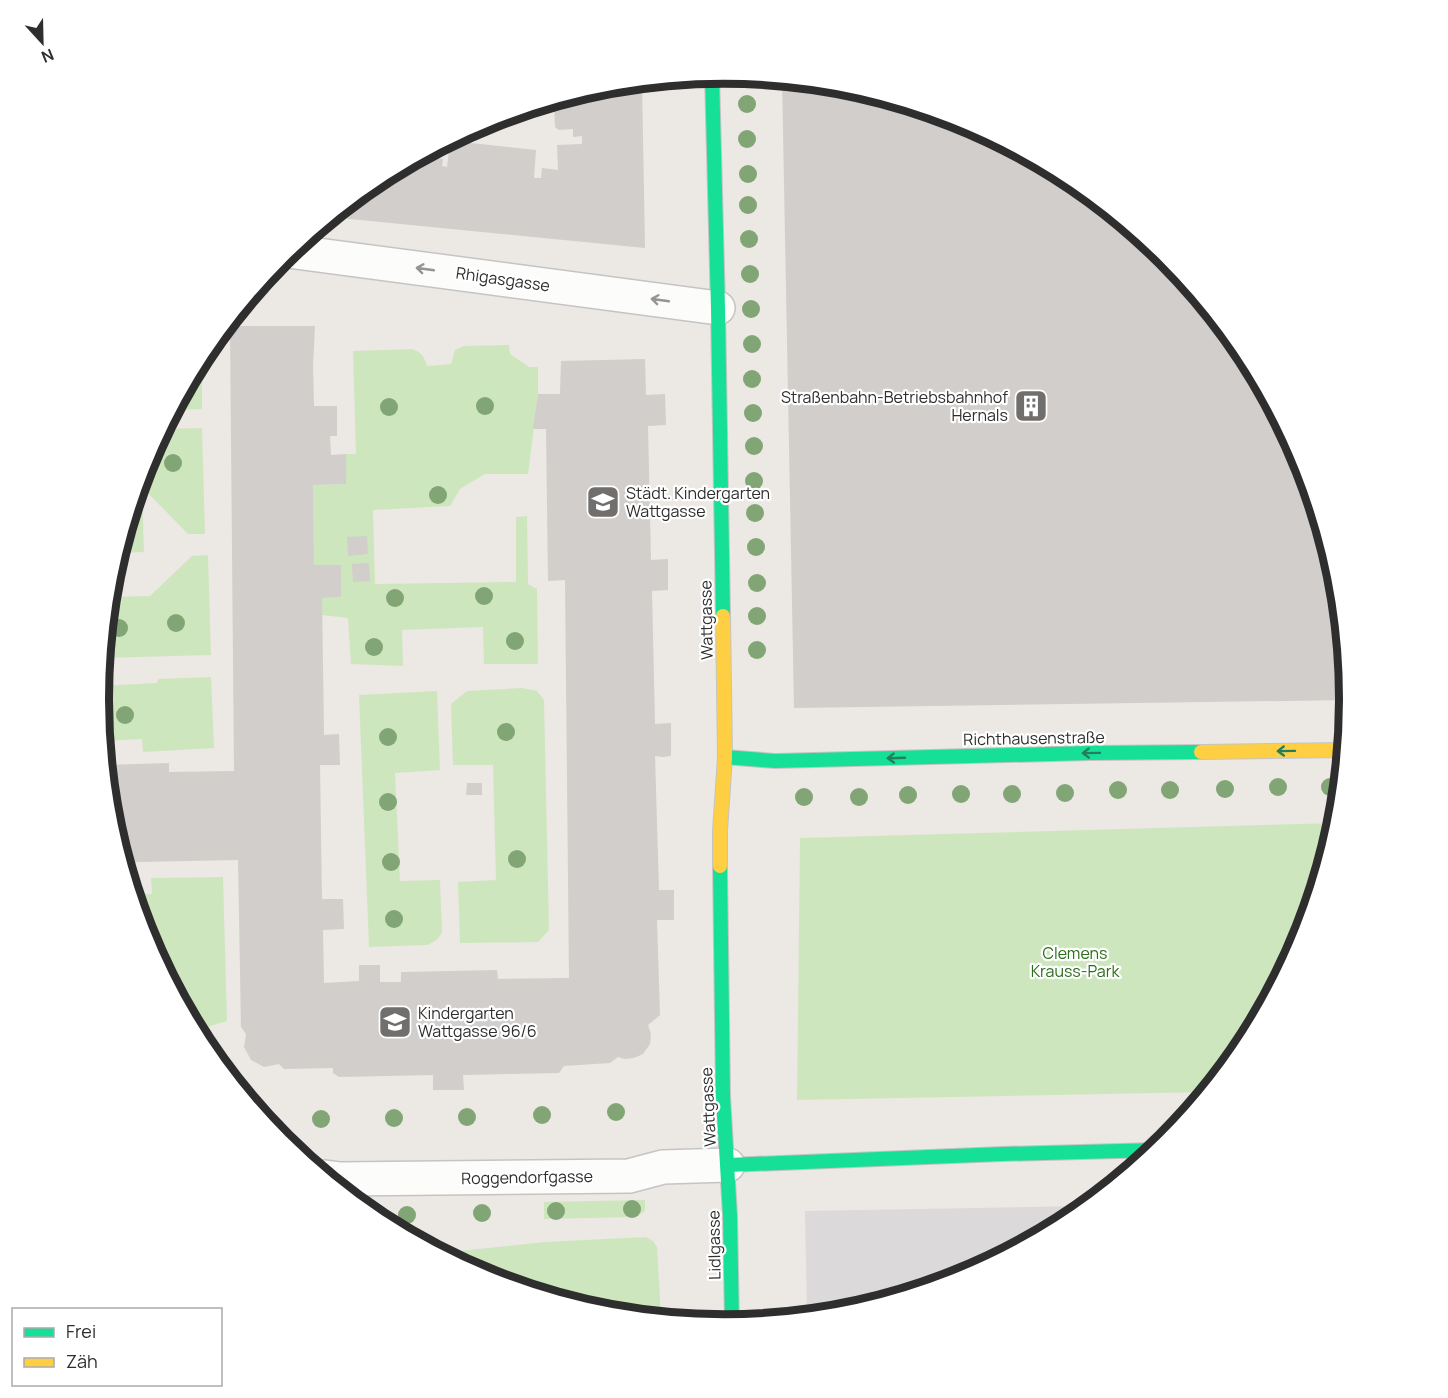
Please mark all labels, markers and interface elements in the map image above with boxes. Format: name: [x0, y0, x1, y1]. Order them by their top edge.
north arrow: [12, 12, 72, 72]
text: N: [38, 44, 57, 68]
street label: Rhigasgasse: [455, 262, 551, 296]
one-way arrow: [416, 264, 435, 275]
one-way arrow: [651, 295, 670, 306]
place label: Straßenbahn-Betriebsbahnhof Hernals: [781, 386, 1008, 426]
building icon: Straßenbahn-Betriebsbahnhof Hernals: [1013, 388, 1049, 424]
place label: Städt. Kindergarten Wattgasse: [626, 482, 770, 522]
school or university icon: Städt. Kindergarten Wattgasse: [585, 484, 621, 520]
street label: Wattgasse: [694, 580, 718, 660]
street label: Richthausenstraße: [963, 726, 1105, 750]
one-way arrow: [1276, 745, 1296, 757]
one-way arrow: [1081, 747, 1101, 759]
one-way arrow: [887, 752, 907, 764]
park label: Clemens Krauss-Park: [1031, 942, 1120, 982]
place label: Kindergarten Wattgasse 96/6: [418, 1002, 537, 1042]
school or university icon: Kindergarten Wattgasse 96/6: [377, 1004, 413, 1040]
street label: Wattgasse: [695, 1067, 721, 1147]
street label: Roggendorfgasse: [461, 1165, 593, 1189]
street label: Lidlgasse: [702, 1210, 726, 1280]
legend: [12, 1308, 222, 1386]
text: Frei: [66, 1319, 96, 1343]
text: Zäh: [66, 1349, 98, 1373]

